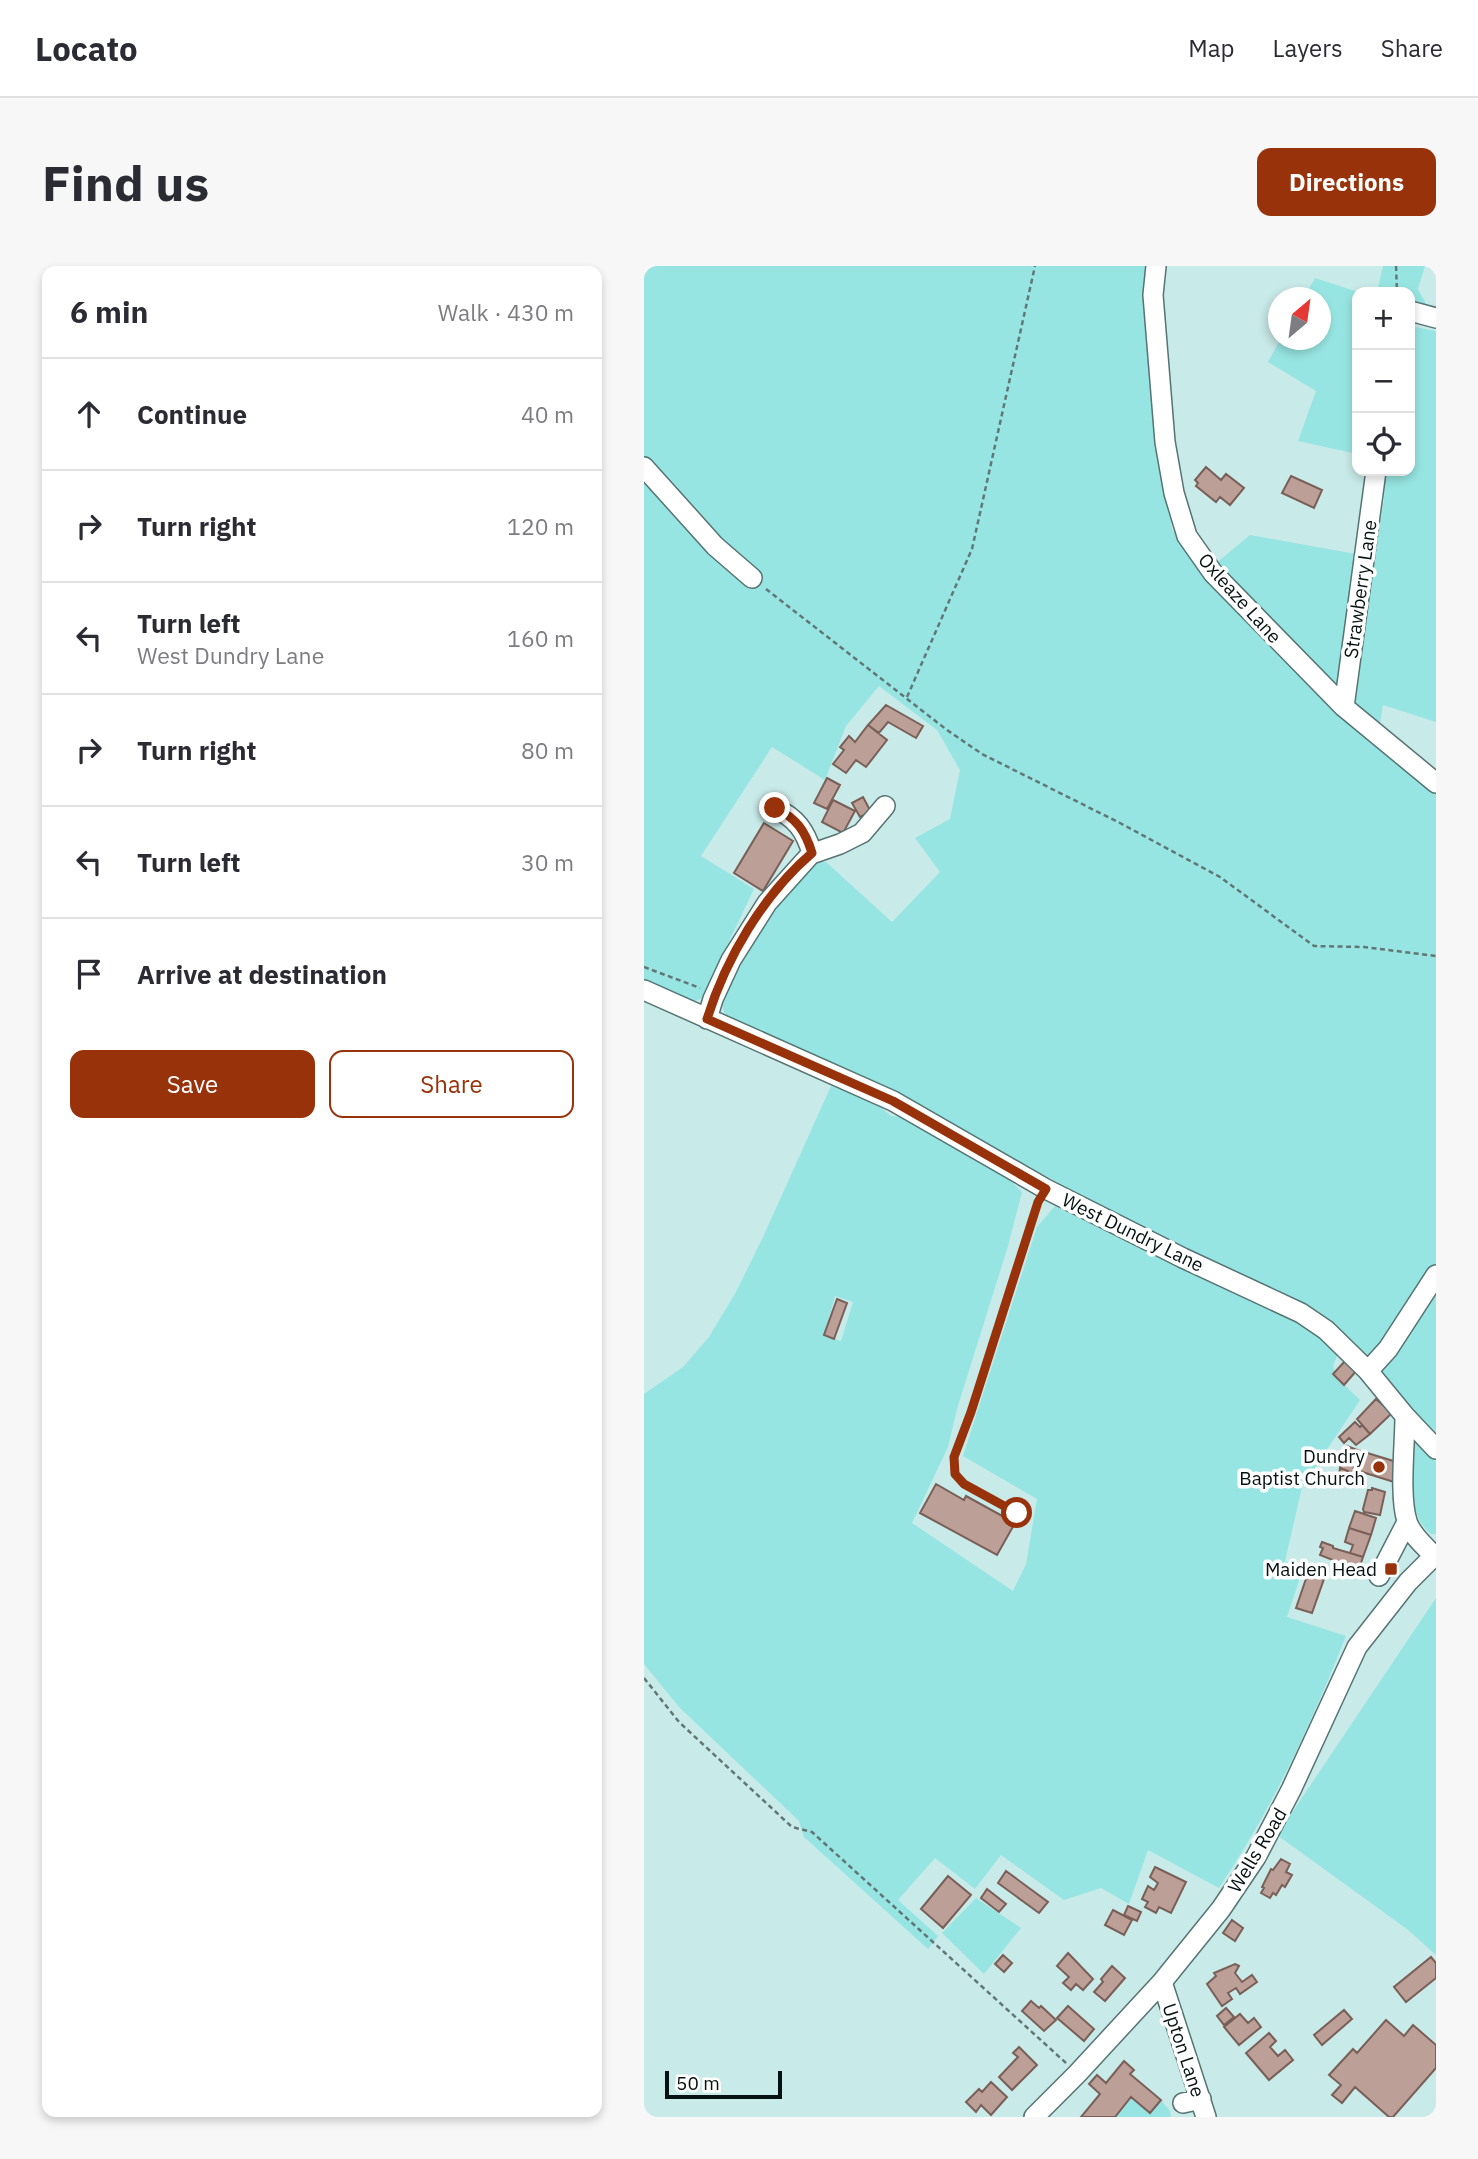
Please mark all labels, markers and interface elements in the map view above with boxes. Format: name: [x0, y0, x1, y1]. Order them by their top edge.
text: Locato: [35, 27, 138, 70]
text: Map: [1188, 32, 1235, 64]
text: Layers: [1273, 32, 1343, 64]
text: Share: [1381, 32, 1443, 64]
button: Directions: [1257, 148, 1436, 216]
text: Find us: [42, 151, 209, 214]
north arrow: [1268, 287, 1331, 350]
map controls: [1352, 287, 1415, 476]
button: +: [1352, 287, 1415, 350]
text: 6 min: [70, 292, 148, 331]
text: Walk · 430 m: [438, 297, 574, 327]
button: −: [1352, 350, 1415, 413]
icon: ahead: [70, 395, 108, 433]
text: Continue: [137, 397, 247, 431]
text: 40 m: [521, 399, 574, 429]
button: locate: [1352, 413, 1415, 476]
icon: right: [70, 507, 108, 545]
text: Turn right: [137, 509, 256, 543]
text: 120 m: [507, 511, 574, 541]
street label: Strawberry Lane: [1338, 518, 1382, 660]
street label: Oxleaze Lane: [1193, 548, 1287, 648]
text: Turn left: [137, 606, 240, 640]
icon: left: [70, 619, 108, 657]
text: 160 m: [507, 623, 574, 653]
text: West Dundry Lane: [137, 640, 324, 670]
icon: right: [70, 731, 108, 769]
text: Turn right: [137, 733, 256, 767]
text: 80 m: [521, 735, 574, 765]
route end: [759, 792, 790, 823]
icon: left: [70, 843, 108, 881]
text: Turn left: [137, 845, 240, 879]
text: 30 m: [521, 847, 574, 877]
icon: arrive: [70, 955, 108, 993]
text: Arrive at destination: [137, 957, 387, 991]
button: Save: [70, 1050, 315, 1118]
button: Share: [329, 1050, 574, 1118]
street label: West Dundry Lane: [1058, 1187, 1208, 1277]
place label: Dundry Baptist Church: [1239, 1444, 1366, 1490]
marker: Dundry Baptist Church: [1371, 1459, 1387, 1475]
route start: [1001, 1497, 1032, 1528]
place label: Maiden Head: [1265, 1557, 1377, 1581]
marker: Maiden Head: [1383, 1561, 1399, 1577]
street label: Wells Road: [1222, 1803, 1292, 1897]
street label: Upton Lane: [1158, 2000, 1210, 2100]
scale bar: [665, 2068, 782, 2100]
text: 50 m: [676, 2071, 720, 2095]

